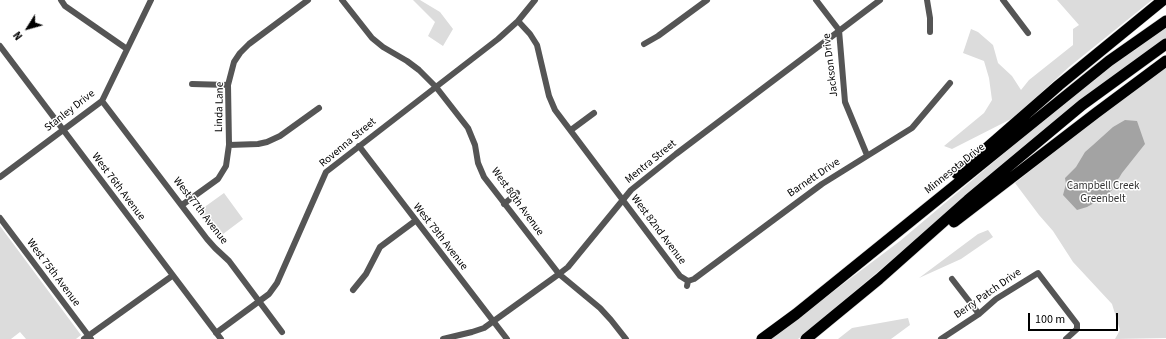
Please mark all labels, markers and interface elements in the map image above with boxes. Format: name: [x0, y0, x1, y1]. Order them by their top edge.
north arrow: [8, 8, 48, 48]
text: N: [10, 28, 26, 43]
street label: Jackson Drive: [821, 32, 841, 98]
street label: Linda Lane: [213, 82, 227, 132]
street label: Stanley Drive: [42, 87, 98, 135]
street label: Rovenna Street: [317, 115, 379, 171]
street label: Mentra Street: [623, 137, 679, 187]
street label: Minnesota Drive: [922, 141, 988, 197]
street label: West 76th Avenue: [88, 151, 148, 223]
street label: Barnett Drive: [785, 156, 843, 200]
street label: West 80th Avenue: [488, 165, 546, 239]
street label: West 77th Avenue: [170, 175, 230, 247]
park label: Campbell Creek Greenbelt: [1067, 180, 1139, 206]
street label: West 82nd Avenue: [628, 193, 688, 267]
street label: West 79th Avenue: [410, 201, 470, 273]
street label: West 75th Avenue: [23, 237, 83, 309]
street label: Berry Patch Drive: [952, 266, 1024, 322]
scale bar: [1030, 305, 1120, 331]
text: 100 m: [1035, 311, 1065, 328]

